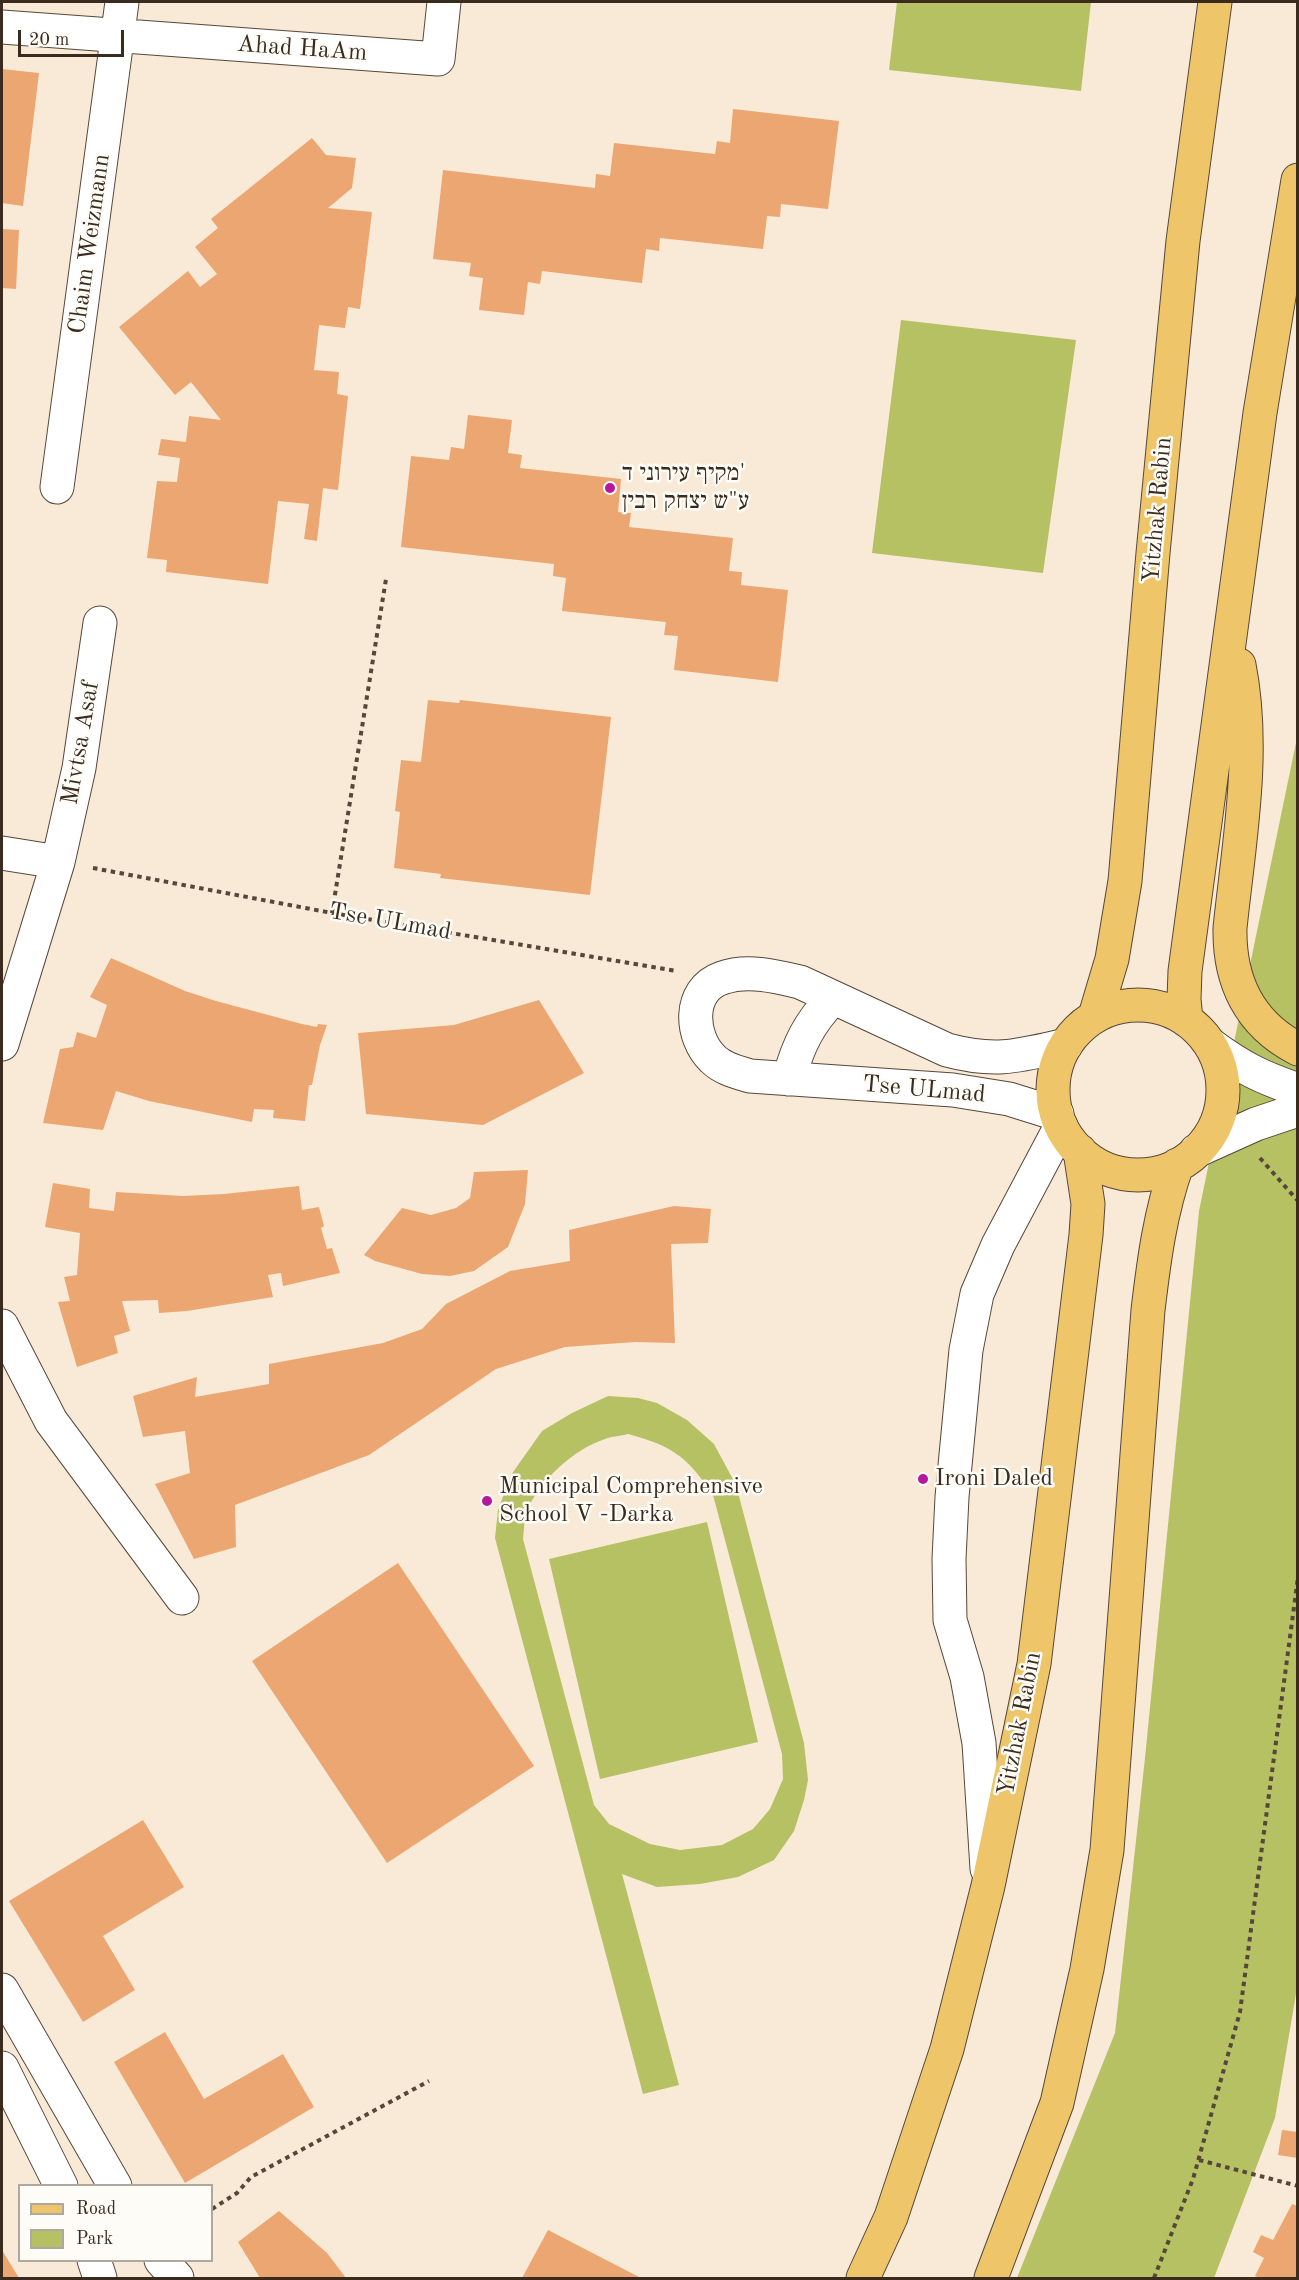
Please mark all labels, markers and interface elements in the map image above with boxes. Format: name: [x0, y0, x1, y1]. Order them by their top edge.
scale bar: [21, 18, 128, 56]
street label: Ahad HaAm: [236, 30, 368, 68]
text: 20 m: [29, 31, 69, 49]
street label: Chaim Weizmann: [63, 152, 117, 336]
street label: Yitzhak Rabin: [1137, 436, 1179, 584]
place label: מקיף עירוני ד' ע"ש יצחק רבין: [622, 460, 749, 516]
marker: מקיף עירוני ד' ע"ש יצחק רבין: [603, 481, 617, 495]
street label: Mivtsa Asaf: [56, 679, 106, 807]
street label: Tse ULmad: [327, 897, 453, 947]
street label: Tse ULmad: [861, 1070, 987, 1110]
place label: Ironi Daled: [935, 1465, 1053, 1493]
marker: Ironi Daled: [916, 1472, 930, 1486]
place label: Municipal Comprehensive School V -Darka: [499, 1473, 763, 1529]
marker: Municipal Comprehensive School V -Darka: [480, 1494, 494, 1508]
street label: Yitzhak Rabin: [992, 1649, 1048, 1799]
legend: [18, 2184, 213, 2262]
text: Road: [76, 2200, 116, 2218]
text: Park: [76, 2230, 113, 2248]

